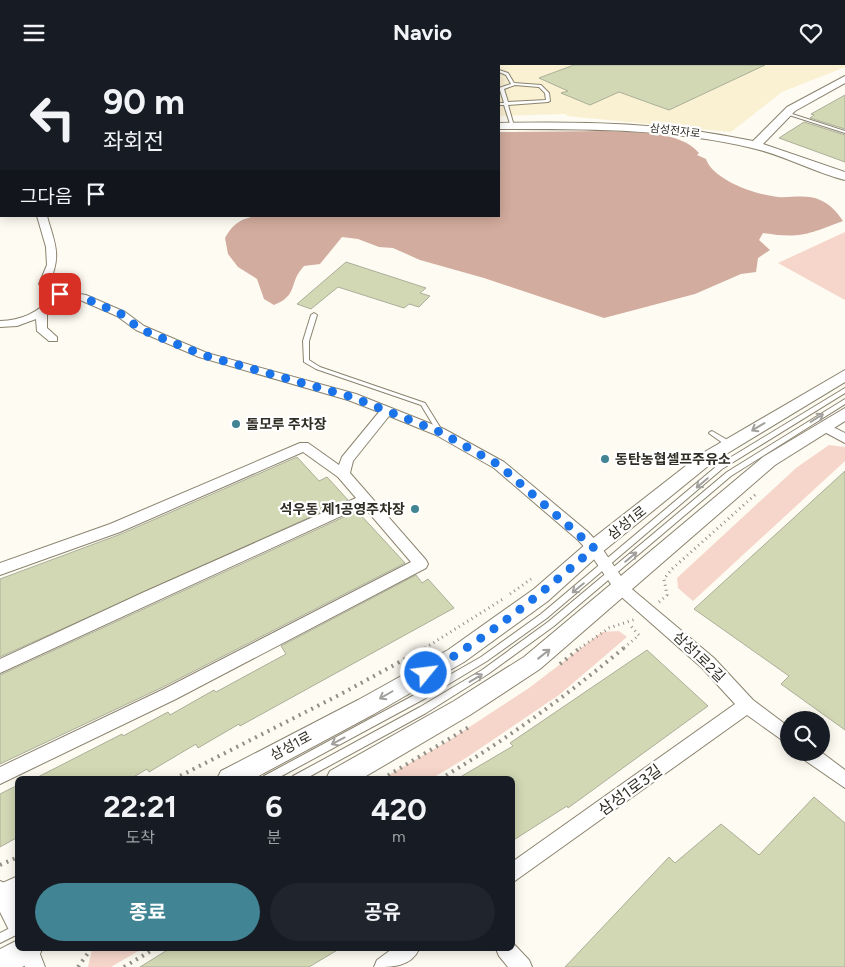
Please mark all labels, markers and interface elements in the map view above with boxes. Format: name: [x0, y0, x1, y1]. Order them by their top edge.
icon: menu: [20, 19, 48, 47]
text: Navio: [393, 19, 452, 46]
icon: heart: [797, 19, 825, 47]
text: 90 m: [103, 81, 185, 123]
icon: left: [20, 85, 85, 150]
street label: 삼성전자로: [649, 121, 701, 141]
text: 좌회전: [103, 128, 164, 155]
icon: arrive: [82, 180, 110, 208]
text: 그다음: [20, 185, 72, 208]
pin: [39, 273, 81, 315]
icon: arrive: [46, 280, 74, 308]
one-way arrow: [810, 413, 824, 423]
place label: 돌모루 주차장: [246, 416, 327, 433]
marker: 돌모루 주차장: [230, 418, 242, 430]
one-way arrow: [752, 423, 766, 433]
place label: 동탄농협셀프주유소: [615, 451, 731, 468]
marker: 동탄농협셀프주유소: [599, 453, 611, 465]
one-way arrow: [695, 477, 708, 489]
place label: 석우동 제1공영주차장: [280, 501, 405, 518]
marker: 석우동 제1공영주차장: [409, 503, 421, 515]
street label: 삼성1로: [604, 503, 650, 543]
one-way arrow: [625, 551, 638, 562]
one-way arrow: [572, 583, 585, 594]
street label: 삼성1로2길: [670, 628, 728, 686]
position arrow: [399, 646, 451, 698]
one-way arrow: [537, 648, 550, 659]
one-way arrow: [468, 673, 482, 683]
one-way arrow: [380, 691, 394, 701]
map controls: [780, 711, 830, 761]
button: search: [780, 711, 830, 761]
street label: 삼성1로: [267, 728, 315, 764]
one-way arrow: [331, 737, 346, 746]
street label: 삼성1로3길: [594, 761, 666, 819]
text: 22:21: [103, 788, 177, 825]
text: 6: [265, 788, 283, 825]
text: 420: [371, 791, 427, 828]
text: m: [392, 827, 406, 846]
text: 도착: [125, 828, 155, 847]
text: 분: [267, 828, 281, 847]
button: 종료: [35, 883, 260, 941]
button: 공유: [270, 883, 495, 941]

